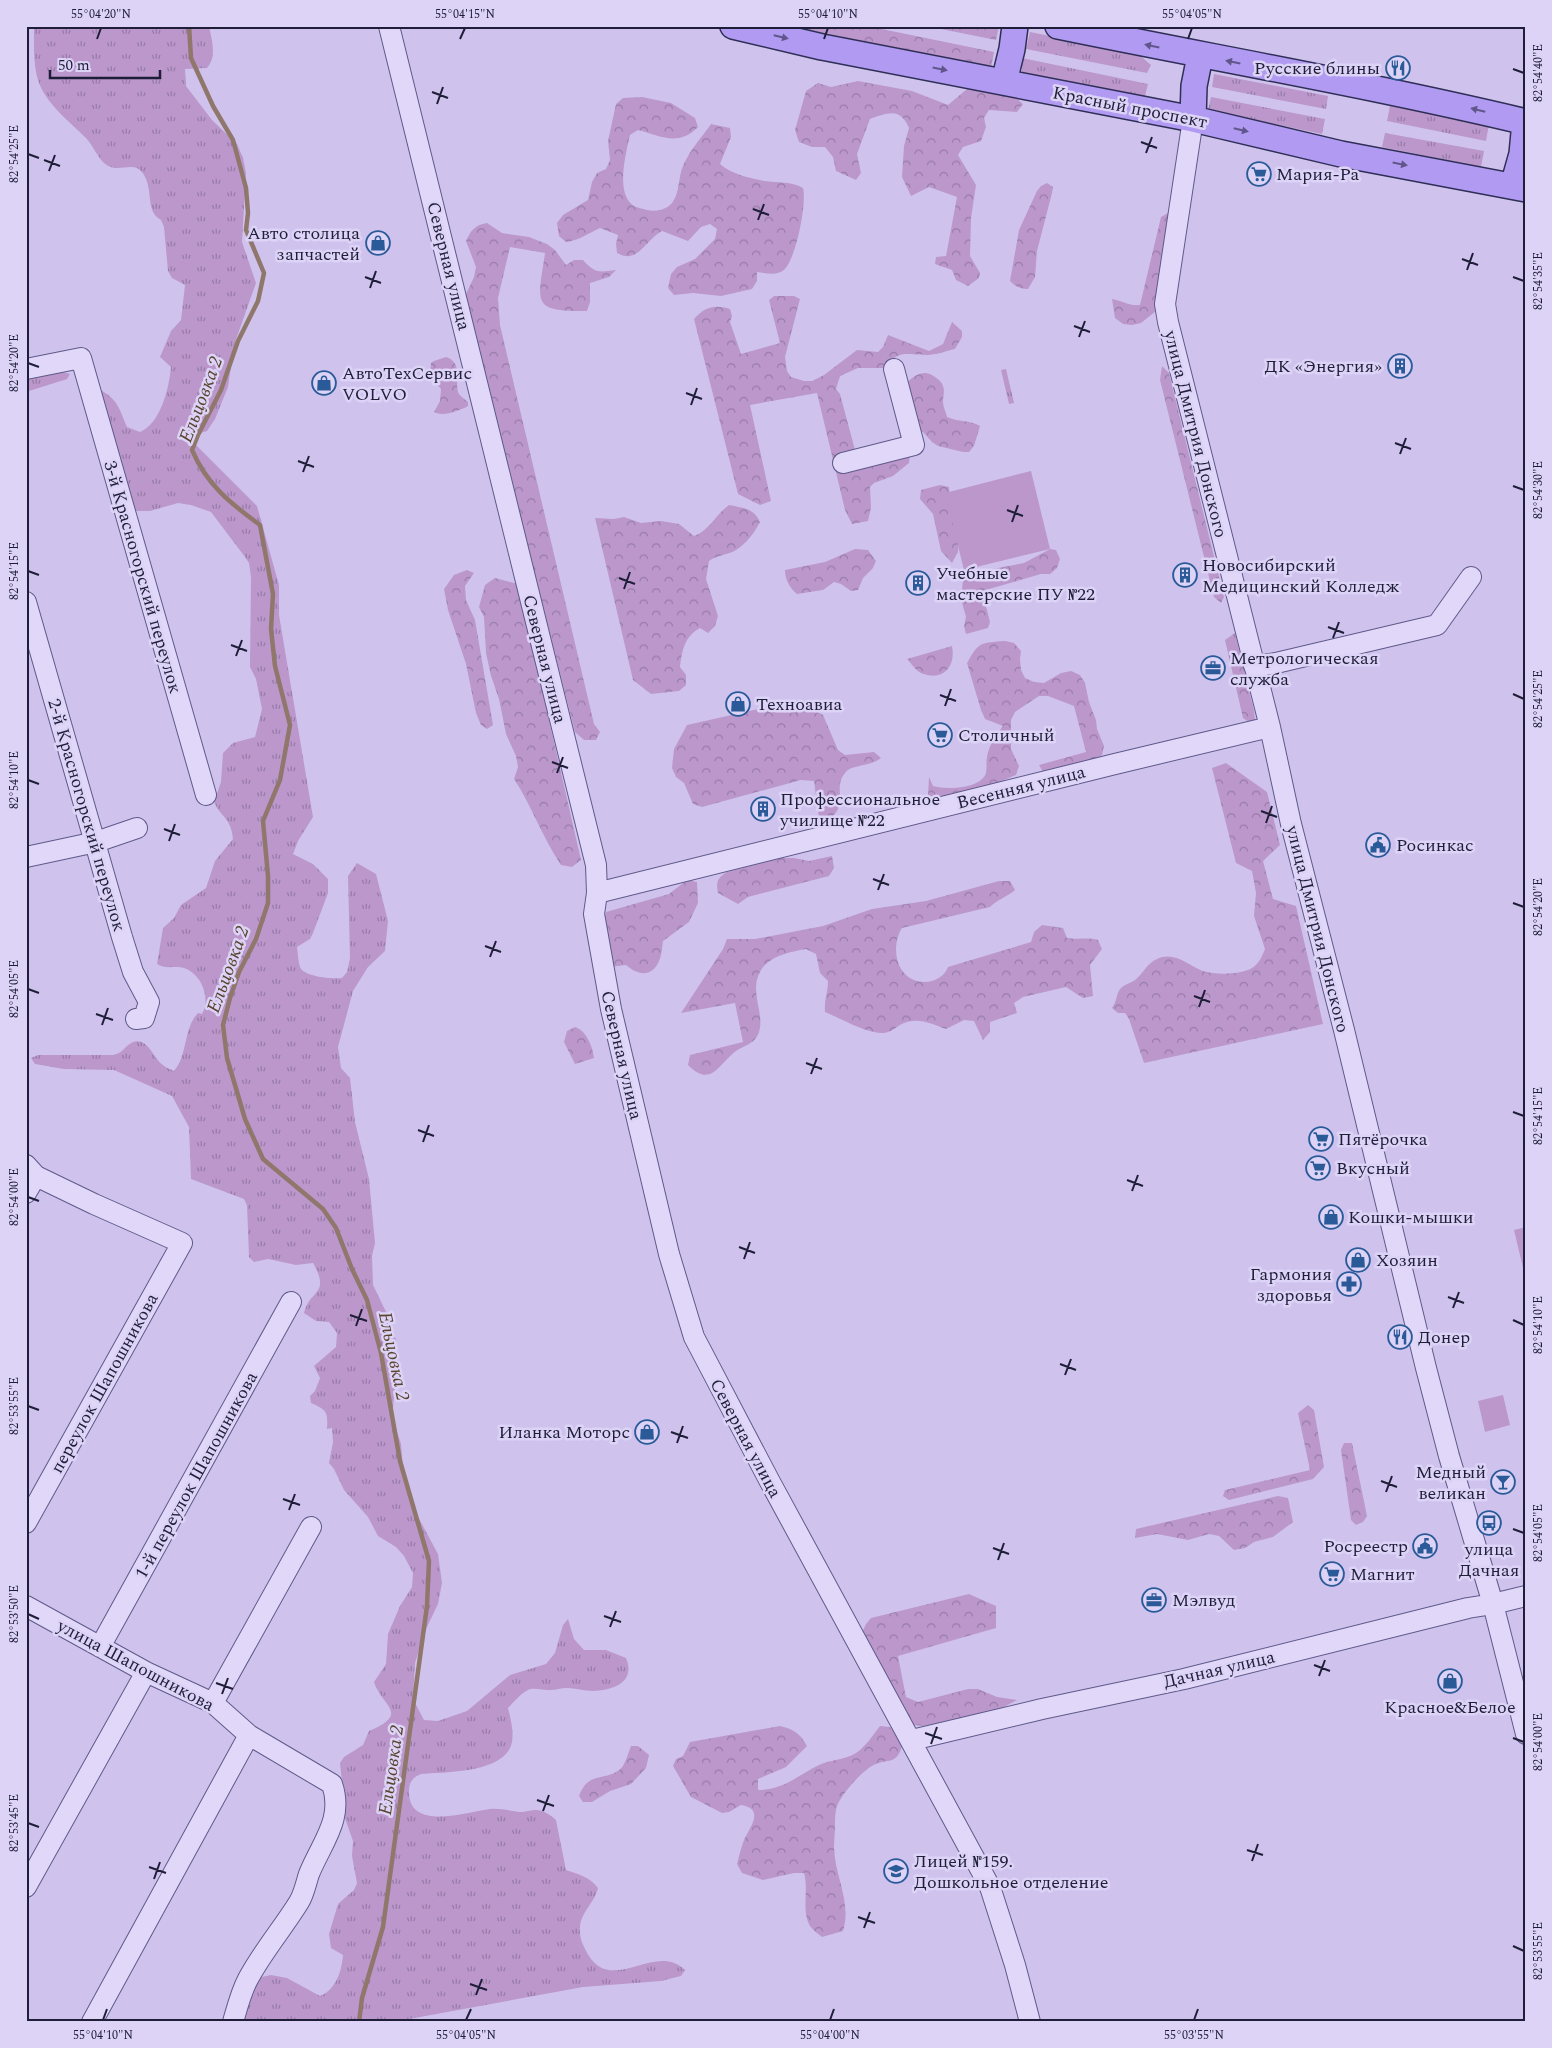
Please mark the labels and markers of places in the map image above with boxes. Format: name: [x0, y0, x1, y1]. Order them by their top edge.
place label: Русские блины: [1254, 55, 1380, 82]
restaurant icon: Русские блины: [1385, 55, 1411, 81]
supermarket icon: Мария-Ра: [1246, 161, 1272, 187]
place label: Мария-Ра: [1276, 161, 1360, 188]
place label: Авто столица запчастей: [247, 220, 360, 268]
shop icon: Авто столица запчастей: [365, 230, 391, 256]
place label: ДК «Энергия»: [1265, 353, 1382, 380]
building icon: ДК «Энергия»: [1387, 353, 1413, 379]
place label: АвтоТехСервис VOLVO: [342, 360, 472, 408]
shop icon: АвтоТехСервис VOLVO: [311, 370, 337, 396]
place label: Новосибирский Медицинский Колледж: [1202, 552, 1399, 600]
place label: Учебные мастерские ПУ №22: [936, 560, 1095, 608]
building icon: Новосибирский Медицинский Колледж: [1172, 562, 1198, 588]
building icon: Учебные мастерские ПУ №22: [905, 570, 931, 596]
place label: Метрологическая служба: [1230, 645, 1379, 693]
office icon: Метрологическая служба: [1200, 655, 1226, 681]
shop icon: Техноавиа: [725, 691, 751, 717]
place label: Техноавиа: [756, 691, 843, 718]
supermarket icon: Столичный: [927, 722, 953, 748]
place label: Столичный: [958, 722, 1055, 749]
place label: Профессиональное училище №22: [779, 786, 940, 834]
building icon: Профессиональное училище №22: [750, 796, 776, 822]
public building icon: Росинкас: [1365, 832, 1391, 858]
place label: Росинкас: [1396, 832, 1474, 859]
supermarket icon: Пятёрочка: [1308, 1126, 1334, 1152]
place label: Пятёрочка: [1338, 1126, 1428, 1153]
supermarket icon: Вкусный: [1305, 1155, 1331, 1181]
place label: Вкусный: [1336, 1155, 1410, 1182]
shop icon: Кошки-мышки: [1318, 1204, 1344, 1230]
place label: Кошки-мышки: [1348, 1204, 1474, 1231]
shop icon: Хозяин: [1345, 1247, 1371, 1273]
place label: Хозяин: [1376, 1247, 1438, 1274]
place label: Гармония здоровья: [1250, 1261, 1332, 1309]
pharmacy icon: Гармония здоровья: [1336, 1271, 1362, 1297]
restaurant icon: Донер: [1387, 1324, 1413, 1350]
place label: Донер: [1418, 1324, 1470, 1351]
place label: Иланка Моторс: [499, 1419, 630, 1446]
shop icon: Иланка Моторс: [634, 1419, 660, 1445]
place label: Медный великан: [1416, 1459, 1486, 1507]
bar icon: Медный великан: [1490, 1469, 1516, 1495]
bus stop icon: улица Дачная: [1476, 1510, 1502, 1536]
place label: Росреестр: [1324, 1533, 1408, 1560]
public building icon: Росреестр: [1412, 1533, 1438, 1559]
place label: улица Дачная: [1459, 1536, 1519, 1584]
supermarket icon: Магнит: [1319, 1561, 1345, 1587]
place label: Магнит: [1350, 1561, 1415, 1588]
office icon: Мэлвуд: [1141, 1587, 1167, 1613]
place label: Мэлвуд: [1172, 1587, 1236, 1614]
shop icon: Красное&Белое: [1437, 1668, 1463, 1694]
place label: Красное&Белое: [1384, 1694, 1516, 1721]
place label: Лицей №159. Дошкольное отделение: [914, 1848, 1109, 1896]
school or university icon: Лицей №159. Дошкольное отделение: [883, 1858, 909, 1884]

